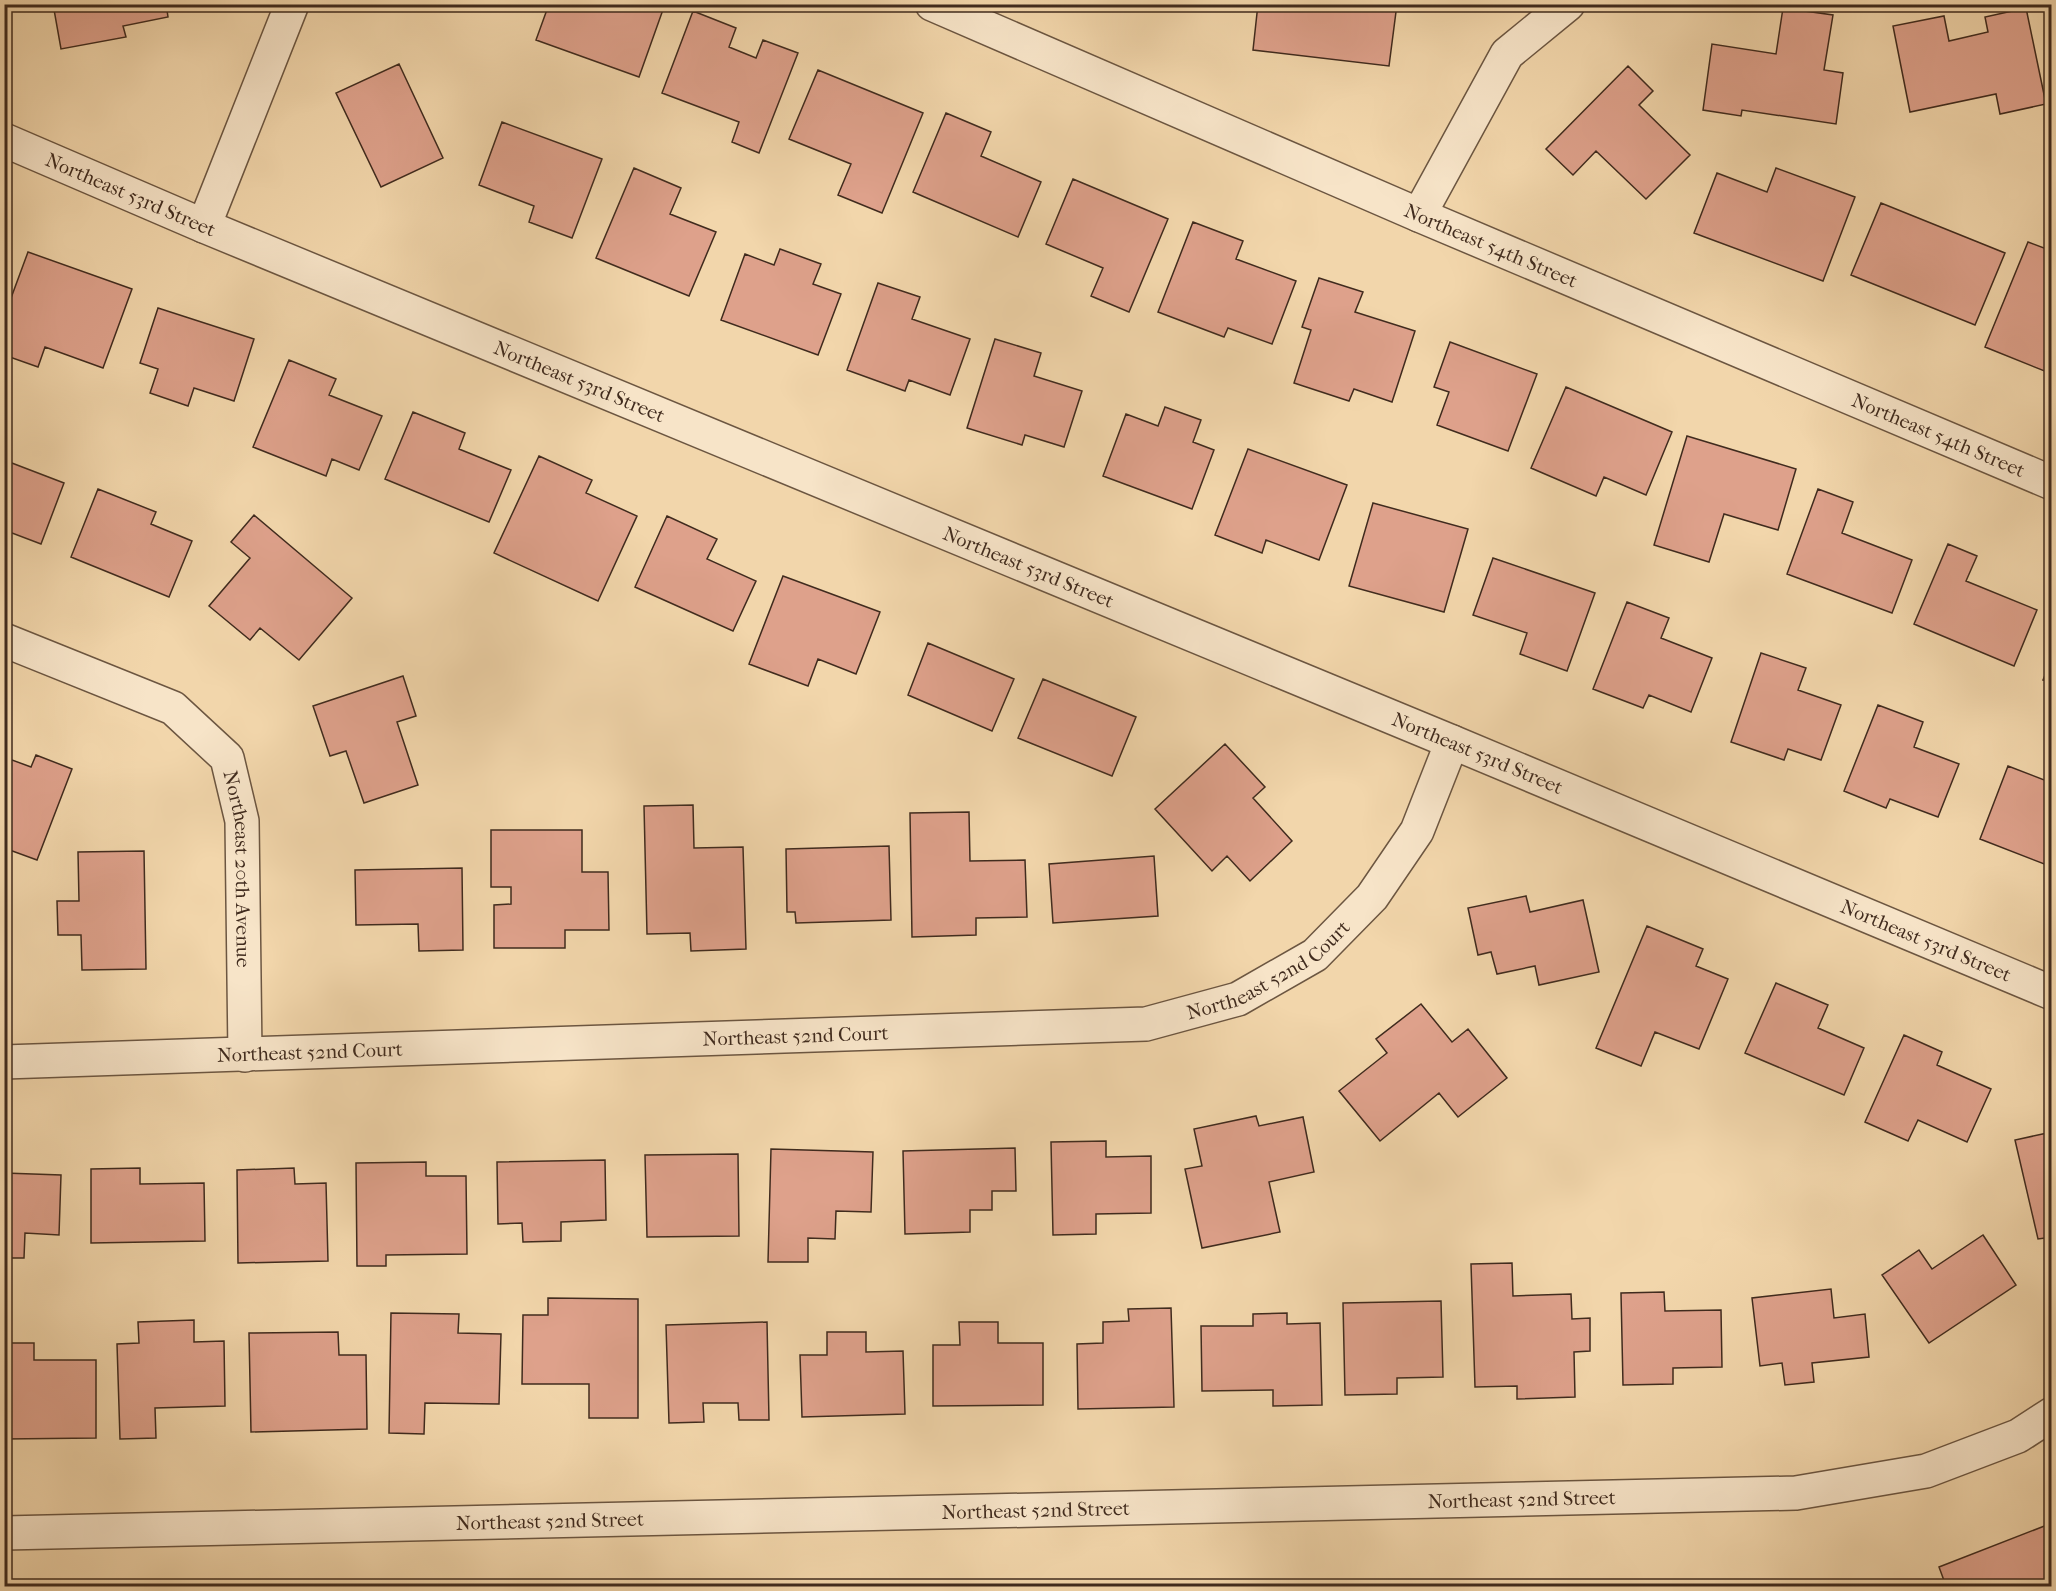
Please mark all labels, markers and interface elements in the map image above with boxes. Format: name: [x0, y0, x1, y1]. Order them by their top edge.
street label: Northeast 53rd Street: [42, 148, 219, 241]
street label: Northeast 54th Street: [1401, 199, 1581, 292]
street label: Northeast 53rd Street: [491, 336, 668, 427]
street label: Northeast 54th Street: [1849, 388, 2029, 482]
street label: Northeast 53rd Street: [940, 521, 1117, 613]
street label: Northeast 53rd Street: [1389, 707, 1566, 799]
street label: Northeast 20th Avenue: [219, 768, 255, 968]
street label: Northeast 53rd Street: [1837, 894, 2015, 986]
street label: Northeast 52nd Court: [1184, 915, 1354, 1024]
street label: Northeast 52nd Court: [702, 1021, 889, 1050]
street label: Northeast 52nd Court: [217, 1037, 403, 1066]
street label: Northeast 52nd Street: [1427, 1486, 1616, 1513]
street label: Northeast 52nd Street: [941, 1496, 1130, 1524]
street label: Northeast 52nd Street: [456, 1507, 644, 1534]

